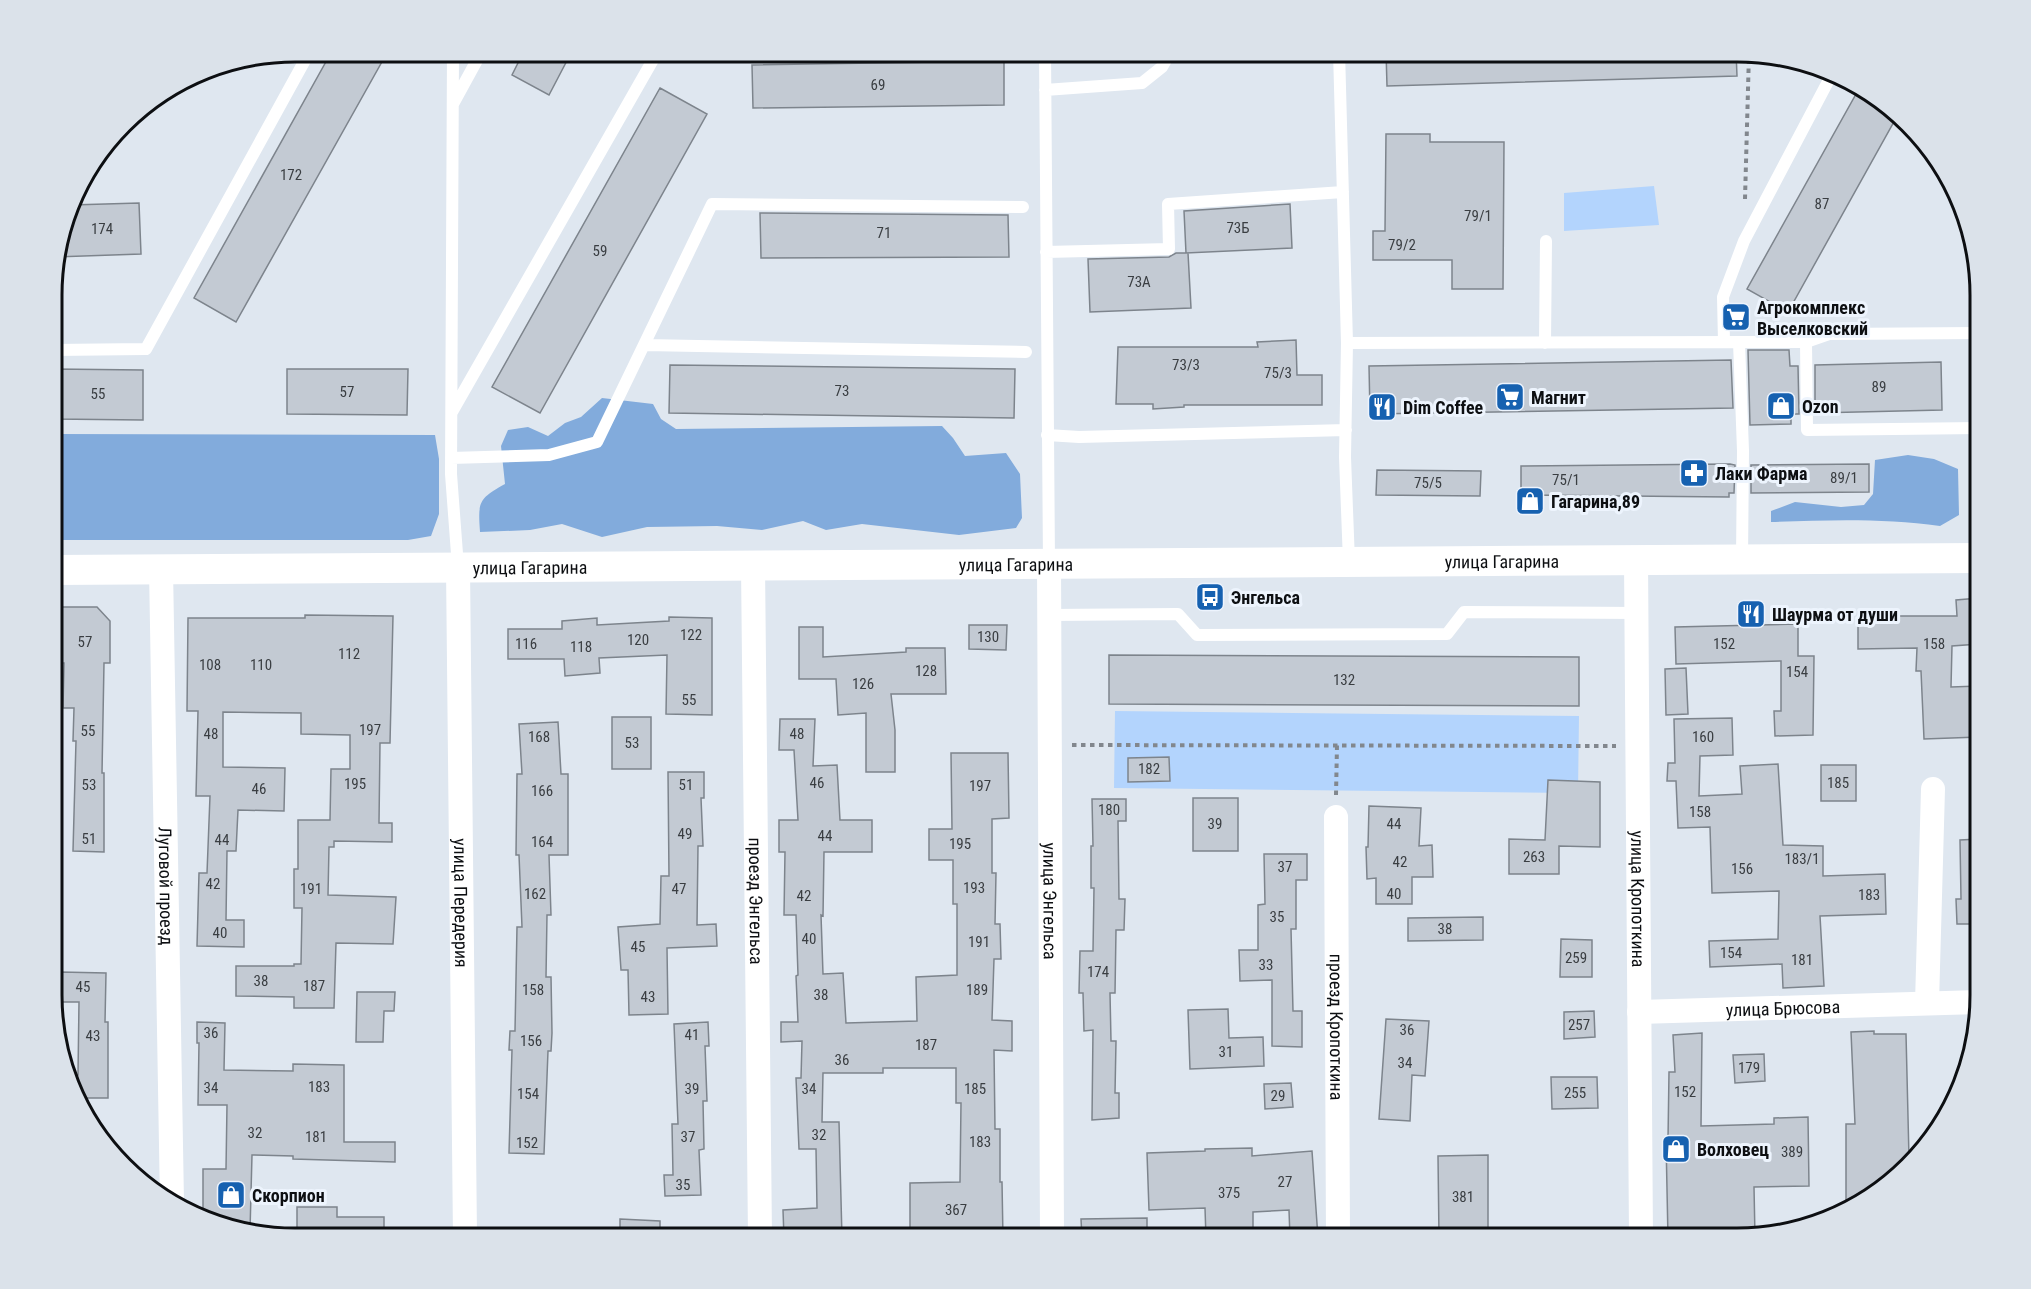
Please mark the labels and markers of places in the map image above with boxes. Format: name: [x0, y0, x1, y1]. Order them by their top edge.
place label: Агрокомплекс Выселковский: [1757, 297, 1868, 339]
supermarket icon: Агрокомплекс Выселковский: [1720, 301, 1752, 333]
supermarket icon: Магнит: [1494, 381, 1526, 413]
place label: Магнит: [1531, 387, 1586, 408]
shop icon: Ozon: [1765, 390, 1797, 422]
restaurant icon: Dim Coffee: [1366, 391, 1398, 423]
place label: Ozon: [1802, 396, 1839, 417]
place label: Dim Coffee: [1403, 397, 1484, 418]
pharmacy icon: Лаки Фарма: [1678, 457, 1710, 489]
place label: Лаки Фарма: [1715, 463, 1808, 484]
shop icon: Гагарина,89: [1514, 485, 1546, 517]
place label: Гагарина,89: [1551, 491, 1640, 512]
bus stop icon: Энгельса: [1194, 581, 1226, 613]
place label: Энгельса: [1231, 587, 1300, 608]
restaurant icon: Шаурма от души: [1735, 598, 1767, 630]
place label: Шаурма от души: [1772, 604, 1898, 625]
shop icon: Волховец: [1660, 1133, 1692, 1165]
place label: Волховец: [1697, 1139, 1769, 1160]
shop icon: Скорпион: [215, 1179, 247, 1211]
place label: Скорпион: [252, 1185, 325, 1206]

